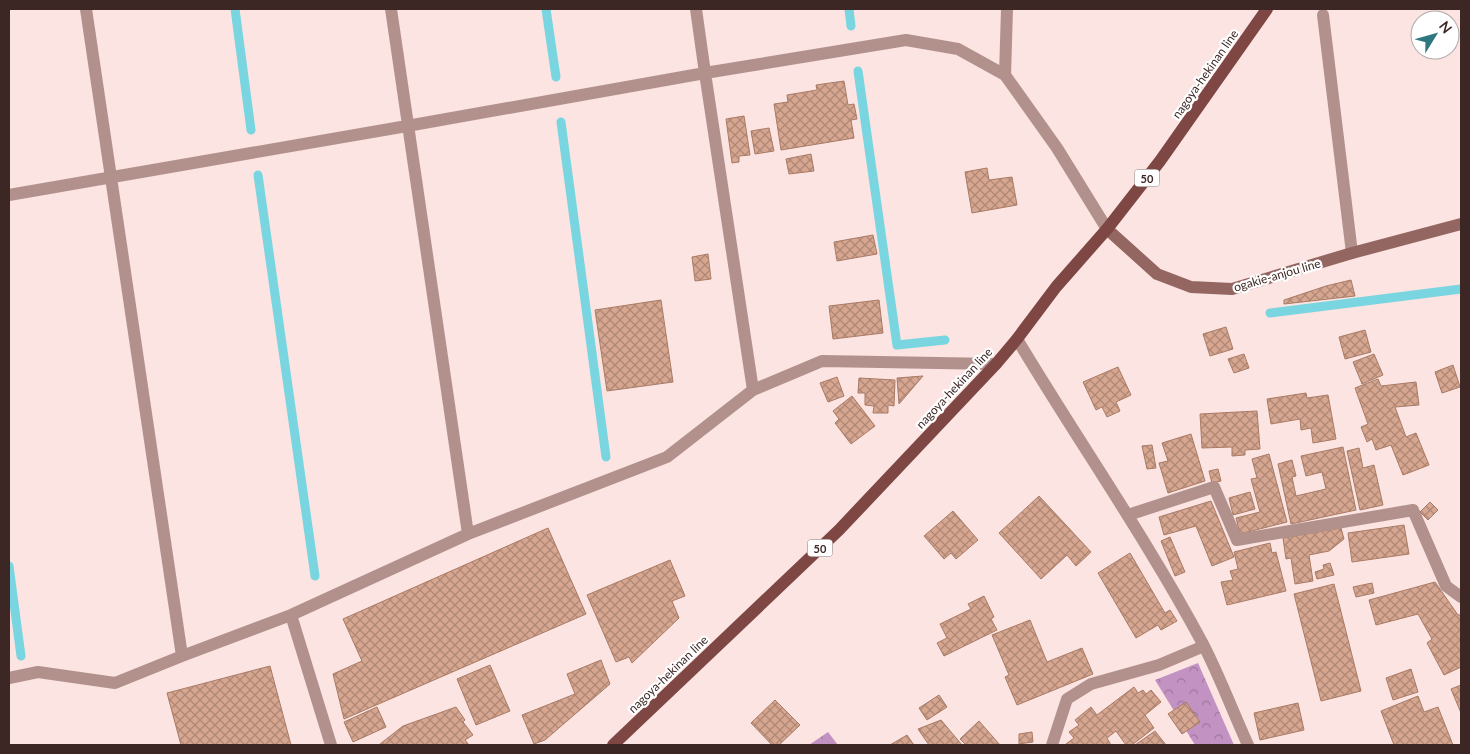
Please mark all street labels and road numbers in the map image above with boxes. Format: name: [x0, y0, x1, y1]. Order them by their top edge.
street label: nagoya-hekinan line: [1169, 27, 1241, 121]
road number: 50: [1134, 170, 1160, 187]
street label: ogakie-anjou line: [1232, 255, 1322, 295]
street label: nagoya-hekinan line: [913, 344, 995, 432]
road number: 50: [808, 540, 832, 556]
street label: nagoya-hekinan line: [625, 632, 711, 716]

